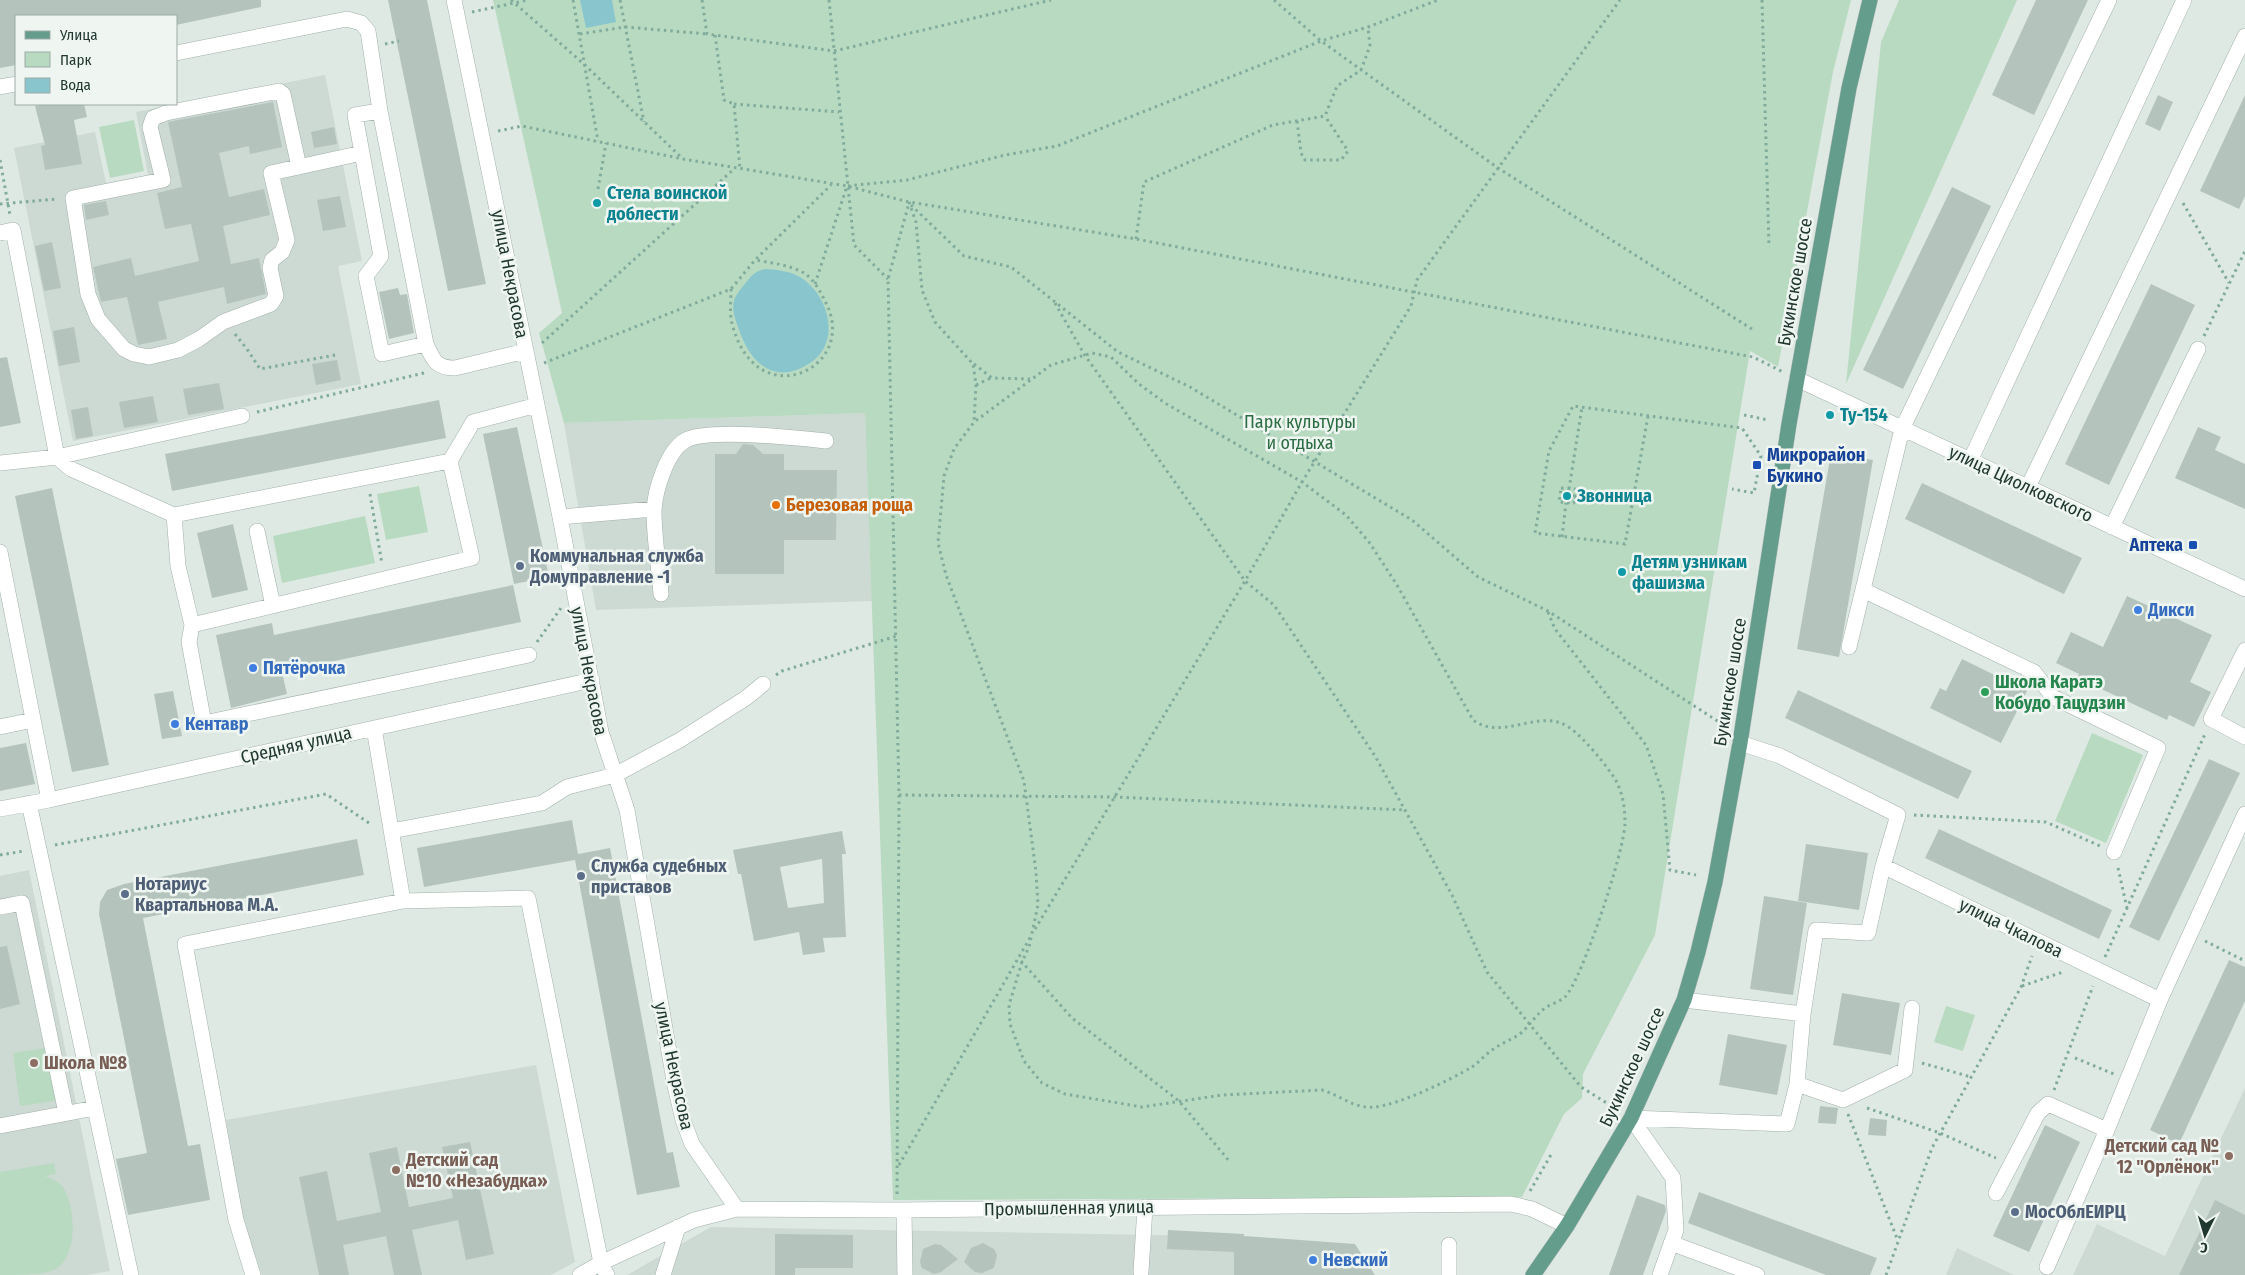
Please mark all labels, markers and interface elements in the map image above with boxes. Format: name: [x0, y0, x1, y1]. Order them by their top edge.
legend: [15, 15, 178, 105]
text: Улица: [59, 26, 98, 44]
text: Парк: [60, 51, 91, 69]
text: Вода: [60, 76, 91, 94]
place label: Стела воинской доблести: [606, 182, 727, 225]
marker: Стела воинской доблести: [591, 197, 603, 209]
street label: улица Некрасова: [487, 208, 533, 340]
street label: Букинское шоссе: [1773, 216, 1817, 348]
place label: Ту-154: [1840, 404, 1888, 426]
marker: Ту-154: [1824, 409, 1836, 421]
park label: Парк культуры и отдыха: [1244, 411, 1356, 454]
street label: улица Циолковского: [1945, 441, 2097, 527]
place label: Микрорайон Букино: [1767, 444, 1865, 487]
marker: Микрорайон Букино: [1751, 459, 1763, 471]
place label: Звонница: [1576, 485, 1652, 507]
marker: Звонница: [1561, 490, 1573, 502]
place label: Березовая роща: [786, 494, 913, 516]
marker: Березовая роща: [770, 499, 782, 511]
place label: Аптека: [2129, 534, 2183, 556]
marker: Аптека: [2187, 539, 2199, 551]
place label: Коммунальная служба Домуправление -1: [529, 545, 704, 588]
place label: Детям узникам фашизма: [1631, 551, 1747, 594]
marker: Коммунальная служба Домуправление -1: [514, 560, 526, 572]
marker: Детям узникам фашизма: [1616, 566, 1628, 578]
place label: Дикси: [2147, 599, 2194, 621]
marker: Дикси: [2132, 604, 2144, 616]
street label: улица Некрасова: [566, 605, 612, 737]
street label: Букинское шоссе: [1709, 616, 1751, 748]
place label: Пятёрочка: [263, 657, 345, 679]
marker: Пятёрочка: [247, 662, 259, 674]
place label: Школа Каратэ Кобудо Тацудзин: [1995, 671, 2126, 714]
marker: Школа Каратэ Кобудо Тацудзин: [1979, 686, 1991, 698]
place label: Кентавр: [185, 713, 249, 735]
marker: Кентавр: [169, 718, 181, 730]
street label: Средняя улица: [238, 722, 354, 768]
place label: Служба судебных приставов: [591, 855, 727, 898]
marker: Служба судебных приставов: [575, 870, 587, 882]
place label: Нотариус Квартальнова М.А.: [135, 873, 278, 916]
marker: Нотариус Квартальнова М.А.: [119, 888, 131, 900]
street label: улица Чкалова: [1956, 893, 2067, 963]
street label: улица Некрасова: [650, 1000, 698, 1132]
street label: Букинское шоссе: [1595, 1004, 1669, 1130]
place label: Школа №8: [44, 1052, 127, 1074]
marker: Школа №8: [28, 1057, 40, 1069]
place label: Детский сад № 12 "Орлёнок": [2104, 1135, 2219, 1178]
place label: Детский сад №10 «Незабудка»: [405, 1149, 548, 1192]
marker: Детский сад № 12 "Орлёнок": [2223, 1150, 2235, 1162]
marker: Детский сад №10 «Незабудка»: [390, 1164, 402, 1176]
street label: Промышленная улица: [984, 1196, 1154, 1220]
place label: МосОблЕИРЦ: [2025, 1201, 2126, 1223]
marker: МосОблЕИРЦ: [2009, 1206, 2021, 1218]
north arrow: [2180, 1210, 2230, 1260]
text: С: [2199, 1239, 2208, 1256]
place label: Невский: [1323, 1249, 1388, 1271]
marker: Невский: [1307, 1254, 1319, 1266]

